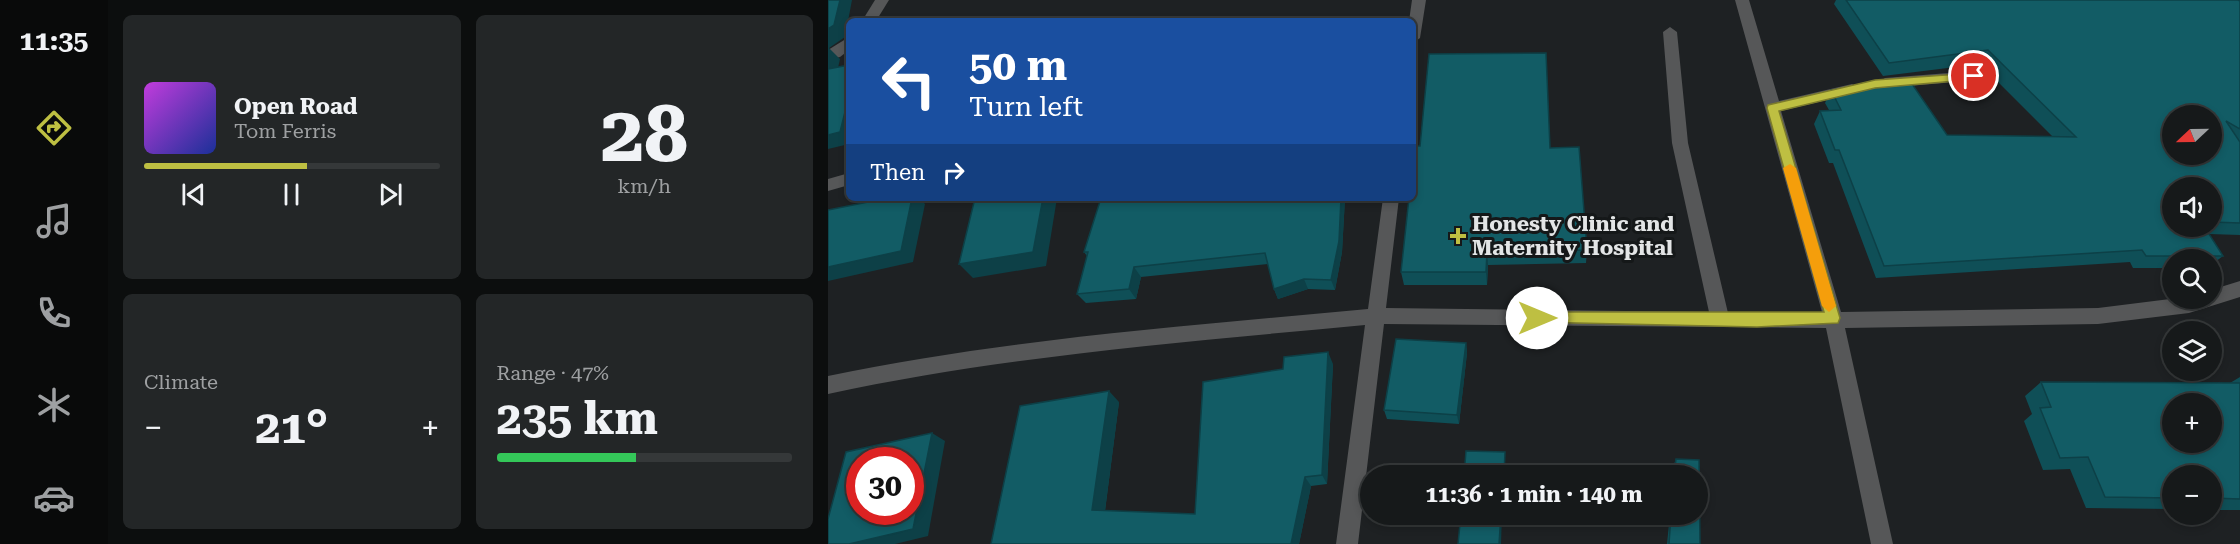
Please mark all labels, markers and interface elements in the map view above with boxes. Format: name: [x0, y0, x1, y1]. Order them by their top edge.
text: 11:35: [20, 25, 88, 57]
text: 50 m: [969, 41, 1067, 90]
icon: left: [870, 42, 948, 120]
pin: [1948, 50, 1999, 101]
icon: arrive: [1957, 59, 1990, 92]
text: 28: [601, 89, 688, 180]
text: Turn left: [969, 91, 1083, 123]
text: Open Road: [234, 94, 357, 119]
north arrow: [2162, 105, 2222, 165]
map controls: [2162, 105, 2222, 525]
icon: directions: [33, 107, 75, 149]
text: Tom Ferris: [234, 119, 336, 143]
icon: right: [937, 156, 970, 189]
text: Then: [870, 160, 925, 185]
text: km/h: [617, 174, 671, 198]
button: sound: [2162, 177, 2222, 237]
icon: previous: [177, 178, 210, 211]
icon: pause: [275, 178, 308, 211]
icon: next: [374, 178, 407, 211]
icon: music: [33, 200, 75, 242]
place label: Honesty Clinic and Maternity Hospital: [1472, 212, 1674, 260]
marker: Honesty Clinic and Maternity Hospital: [1449, 227, 1467, 245]
button: search: [2162, 249, 2222, 309]
position arrow: [1505, 286, 1569, 350]
icon: phone: [33, 292, 75, 334]
button: layers: [2162, 321, 2222, 381]
text: Range · 47%: [497, 361, 609, 385]
text: Climate: [144, 370, 218, 394]
icon: climate: [33, 384, 75, 426]
text: 235 km: [497, 392, 658, 445]
button: +: [2162, 393, 2222, 453]
text: 21°: [255, 401, 328, 454]
text: −: [144, 408, 162, 447]
text: +: [421, 408, 440, 447]
speed limit sign: 30: [846, 447, 924, 525]
button: −: [2162, 465, 2222, 525]
icon: car: [33, 477, 75, 519]
text: 11:36 · 1 min · 140 m: [1425, 482, 1643, 507]

